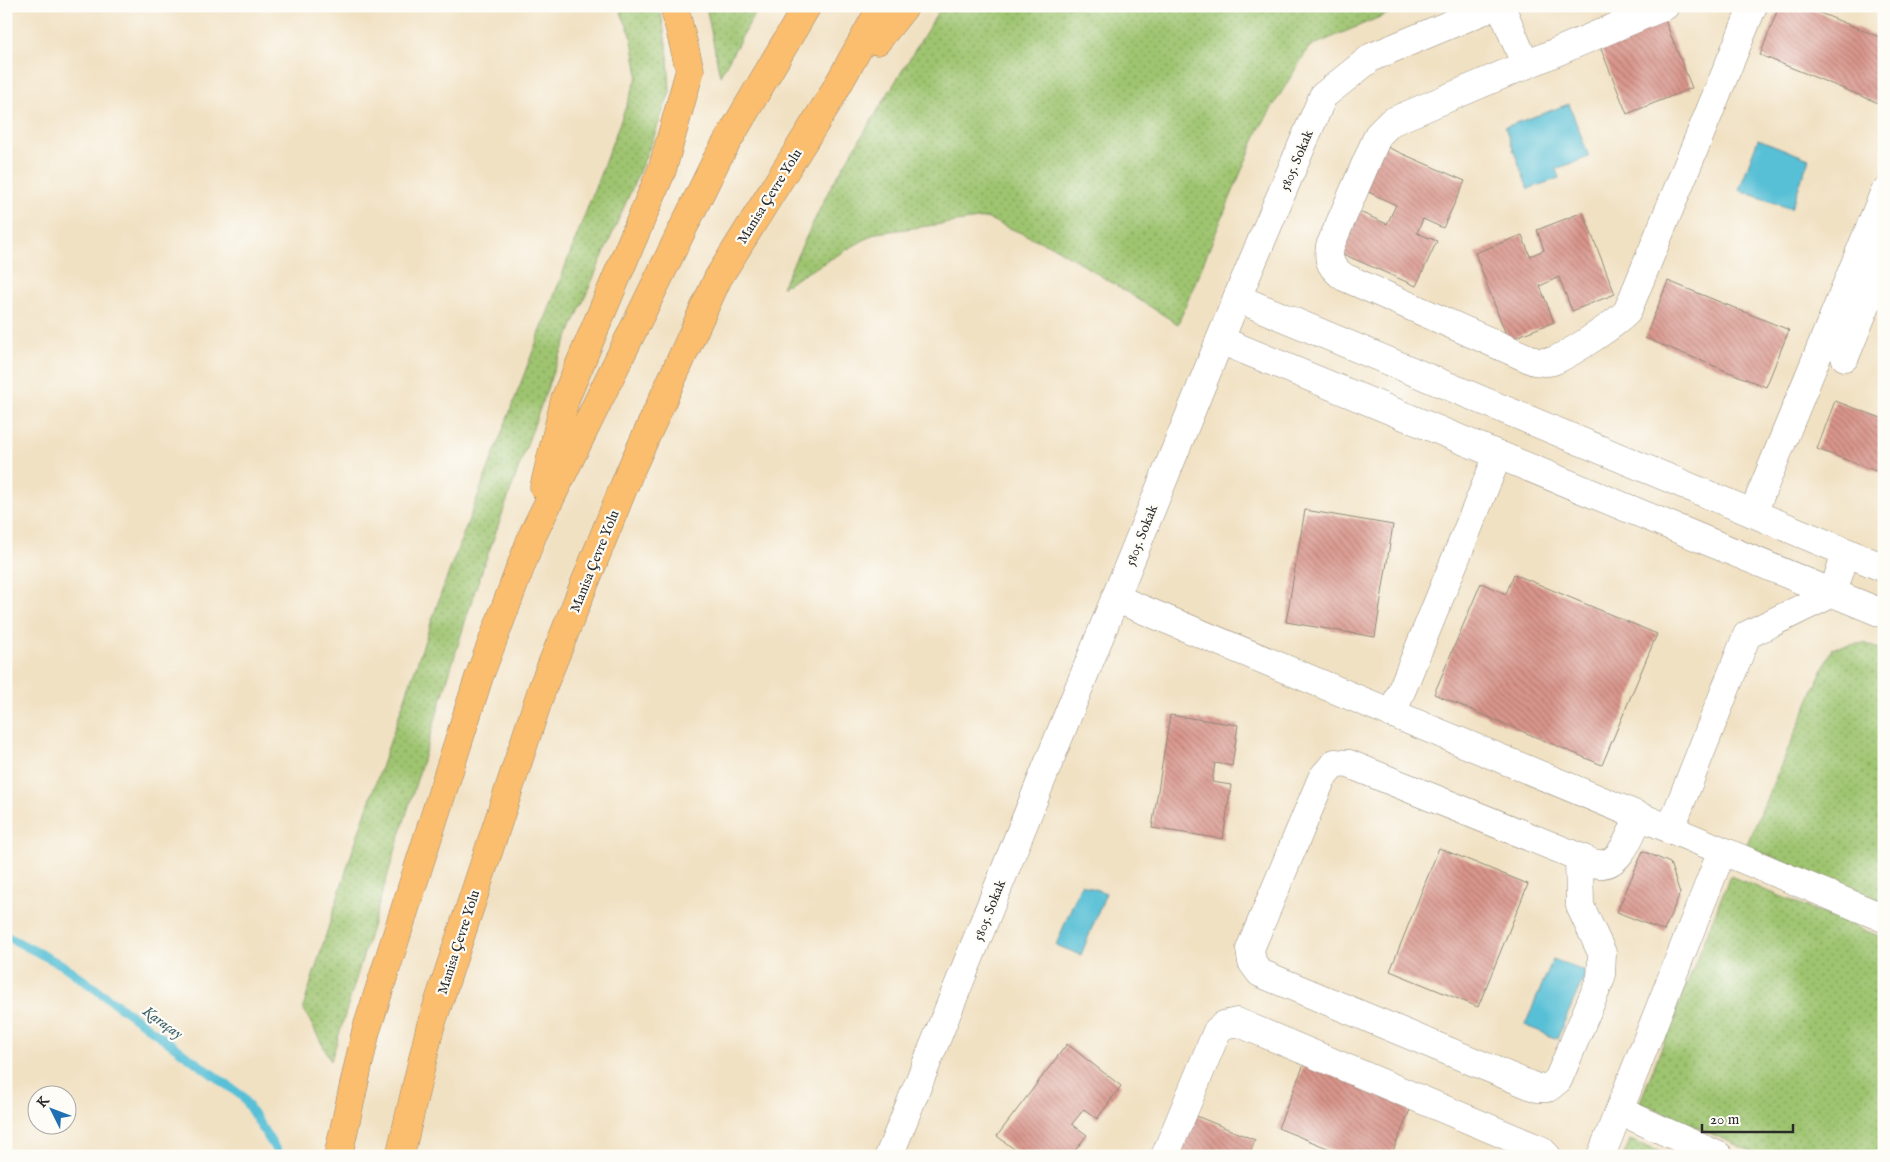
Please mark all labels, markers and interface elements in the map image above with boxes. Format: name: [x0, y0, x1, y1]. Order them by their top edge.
street label: 5805. Sokak: [1276, 127, 1318, 193]
street label: Manisa Çevre Yolu: [733, 146, 806, 247]
street label: 5805. Sokak: [1122, 502, 1162, 569]
street label: Manisa Çevre Yolu: [566, 508, 624, 615]
street label: 5805. Sokak: [970, 877, 1010, 944]
street label: Manisa Çevre Yolu: [434, 888, 484, 997]
water label: Karaçay: [138, 1001, 187, 1043]
north arrow: [28, 1084, 78, 1134]
text: K: [33, 1092, 54, 1112]
scale bar: [1702, 1102, 1794, 1134]
text: 20 m: [1710, 1110, 1740, 1129]

